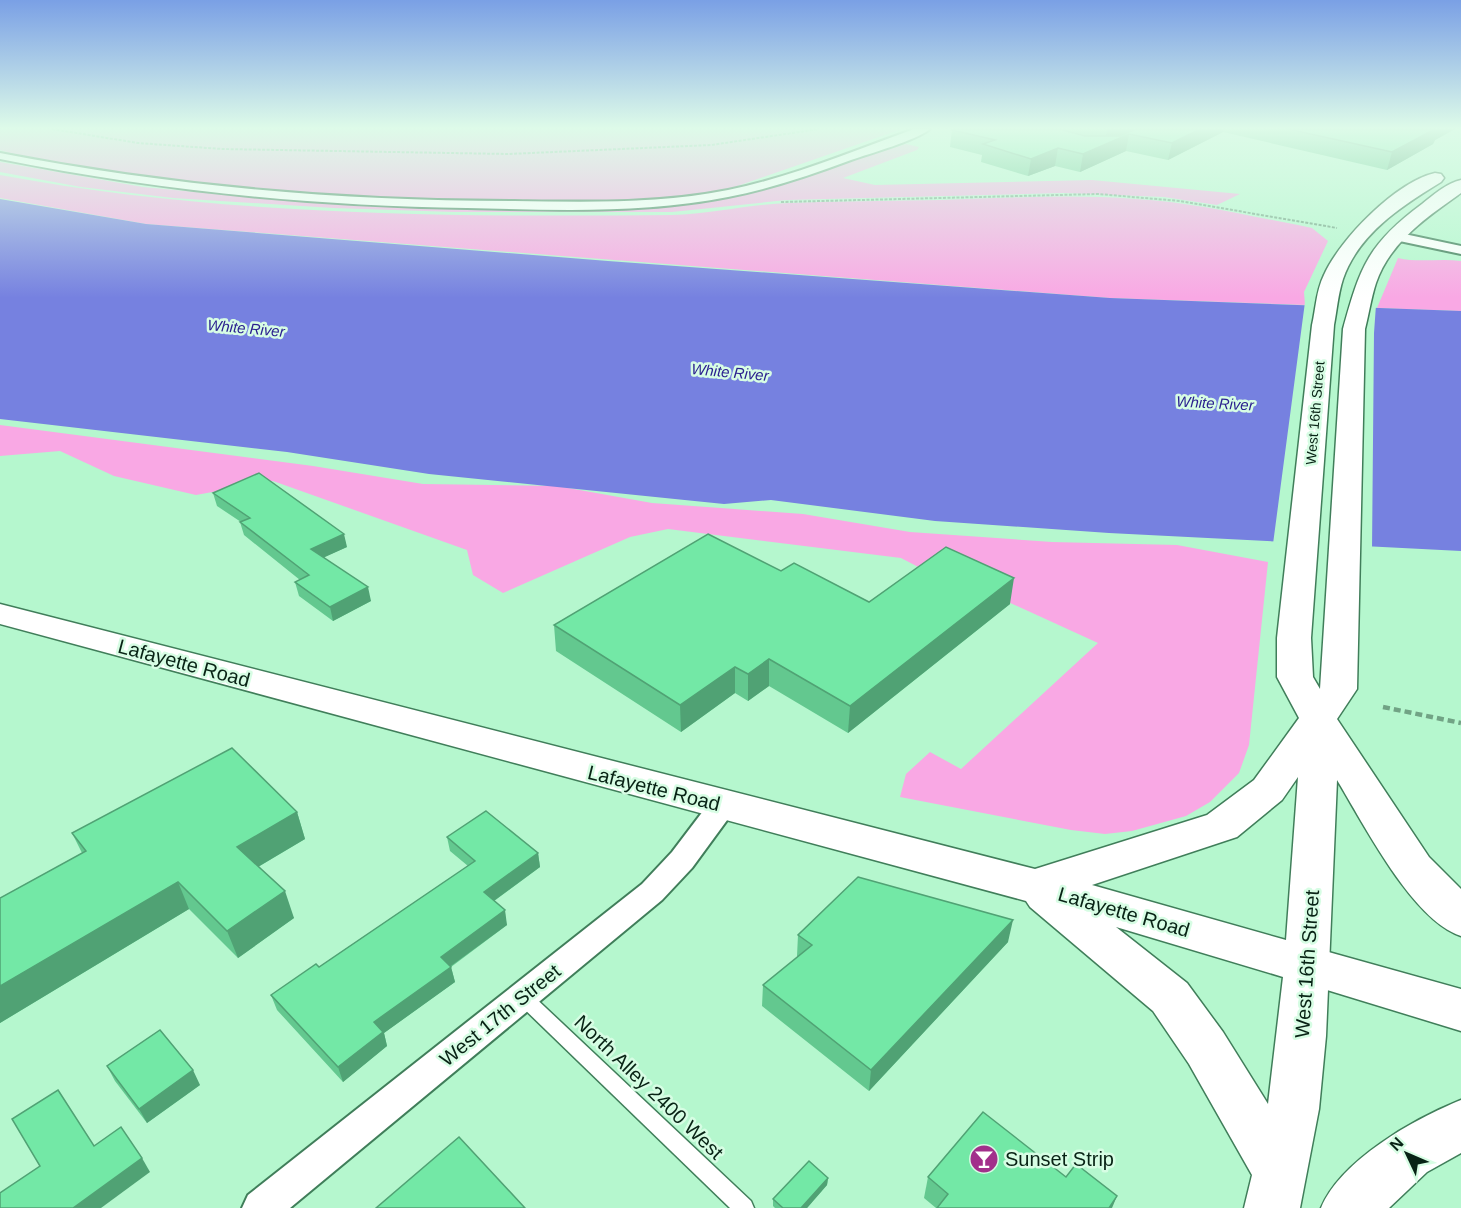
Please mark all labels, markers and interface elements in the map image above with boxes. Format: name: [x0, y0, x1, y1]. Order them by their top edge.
water label: White River: [207, 316, 286, 340]
water label: White River: [691, 360, 770, 384]
street label: West 16th Street: [1302, 360, 1328, 466]
water label: White River: [1176, 392, 1255, 414]
street label: Lafayette Road: [116, 635, 252, 691]
street label: Lafayette Road: [586, 761, 722, 815]
street label: Lafayette Road: [1056, 883, 1192, 941]
street label: West 16th Street: [1291, 889, 1323, 1039]
street label: West 17th Street: [435, 959, 565, 1070]
street label: North Alley 2400 West: [570, 1010, 728, 1164]
north arrow: [1377, 1124, 1437, 1184]
text: N: [1386, 1134, 1407, 1154]
bar icon: Sunset Strip: [968, 1143, 1000, 1175]
place label: Sunset Strip: [1005, 1148, 1114, 1170]

